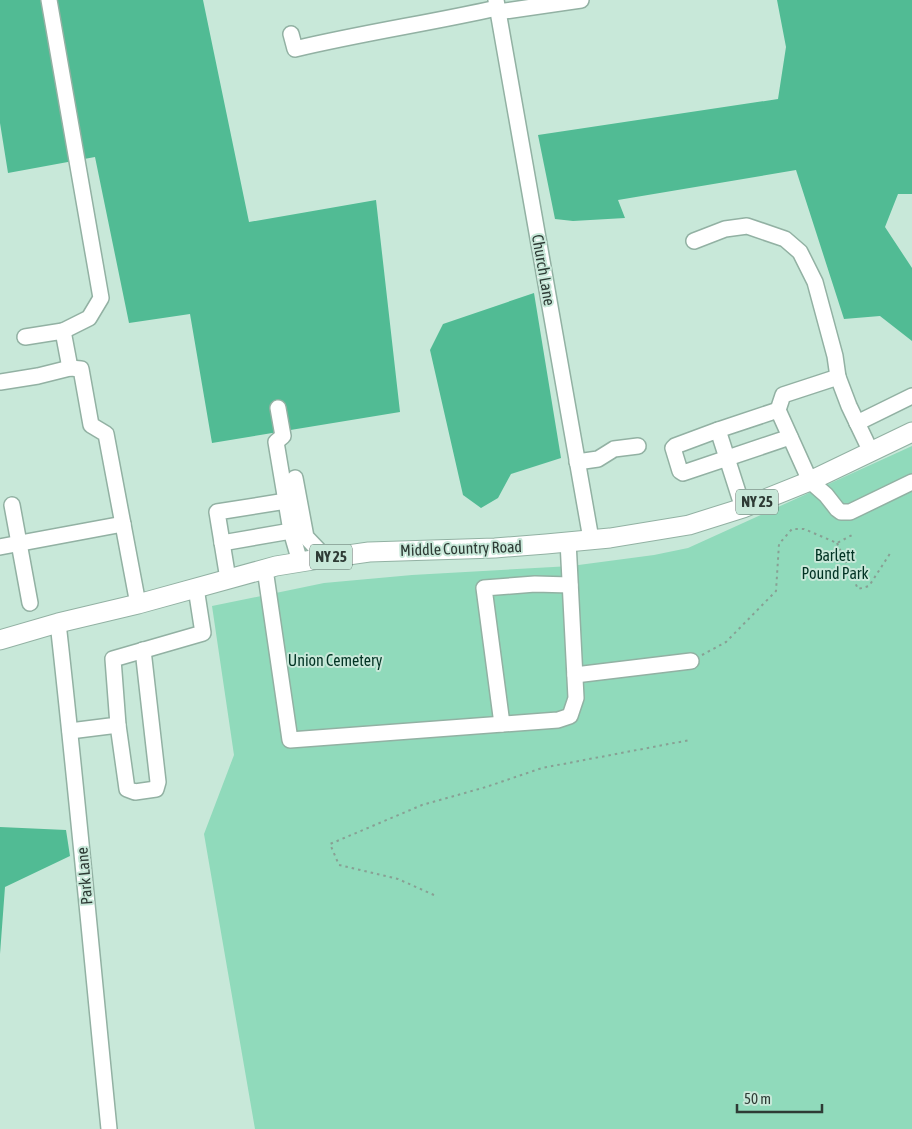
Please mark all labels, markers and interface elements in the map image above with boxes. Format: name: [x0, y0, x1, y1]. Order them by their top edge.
street label: Church Lane: [529, 233, 559, 307]
road number: NY 25: [736, 490, 778, 514]
street label: Middle Country Road: [400, 537, 522, 560]
road number: NY 25: [310, 544, 352, 570]
park label: Barlett Pound Park: [801, 546, 869, 582]
park label: Union Cemetery: [288, 651, 383, 670]
street label: Park Lane: [73, 847, 95, 905]
scale bar: [737, 1082, 822, 1114]
text: 50 m: [744, 1090, 771, 1107]

